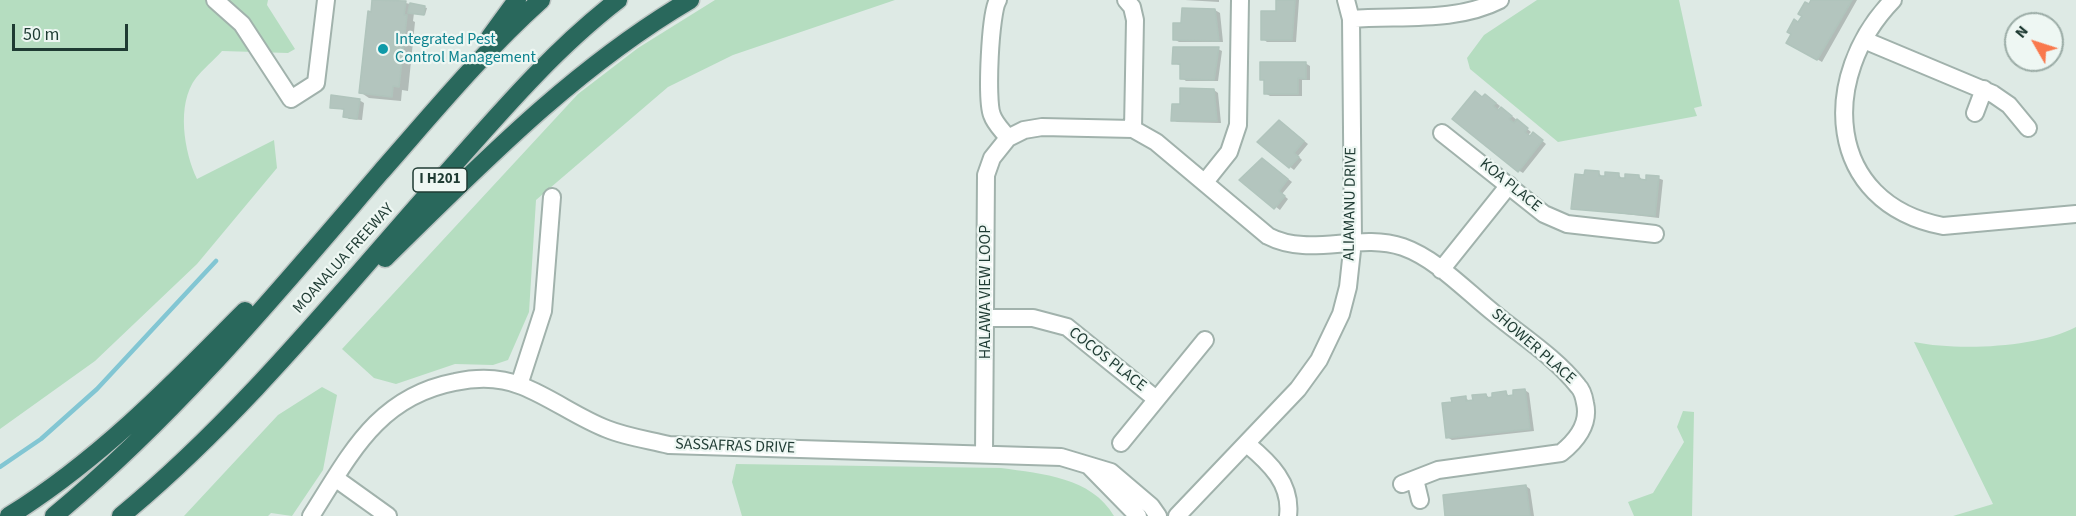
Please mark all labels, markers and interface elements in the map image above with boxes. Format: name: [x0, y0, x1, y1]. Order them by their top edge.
scale bar: [15, 12, 130, 50]
north arrow: [2004, 12, 2064, 72]
text: N: [2010, 21, 2033, 43]
text: 50 m: [23, 22, 59, 47]
place label: Integrated Pest Control Management: [395, 30, 536, 68]
marker: Integrated Pest Control Management: [376, 42, 390, 56]
street label: ALIAMANU DRIVE: [1340, 147, 1362, 261]
street label: KOA PLACE: [1475, 155, 1545, 217]
road number: I H201: [413, 168, 467, 192]
street label: MOANALUA FREEWAY: [289, 200, 399, 318]
street label: HALAWA VIEW LOOP: [976, 225, 996, 359]
street label: SHOWER PLACE: [1487, 305, 1579, 389]
street label: COCOS PLACE: [1064, 324, 1150, 396]
street label: SASSAFRAS DRIVE: [675, 435, 795, 459]

